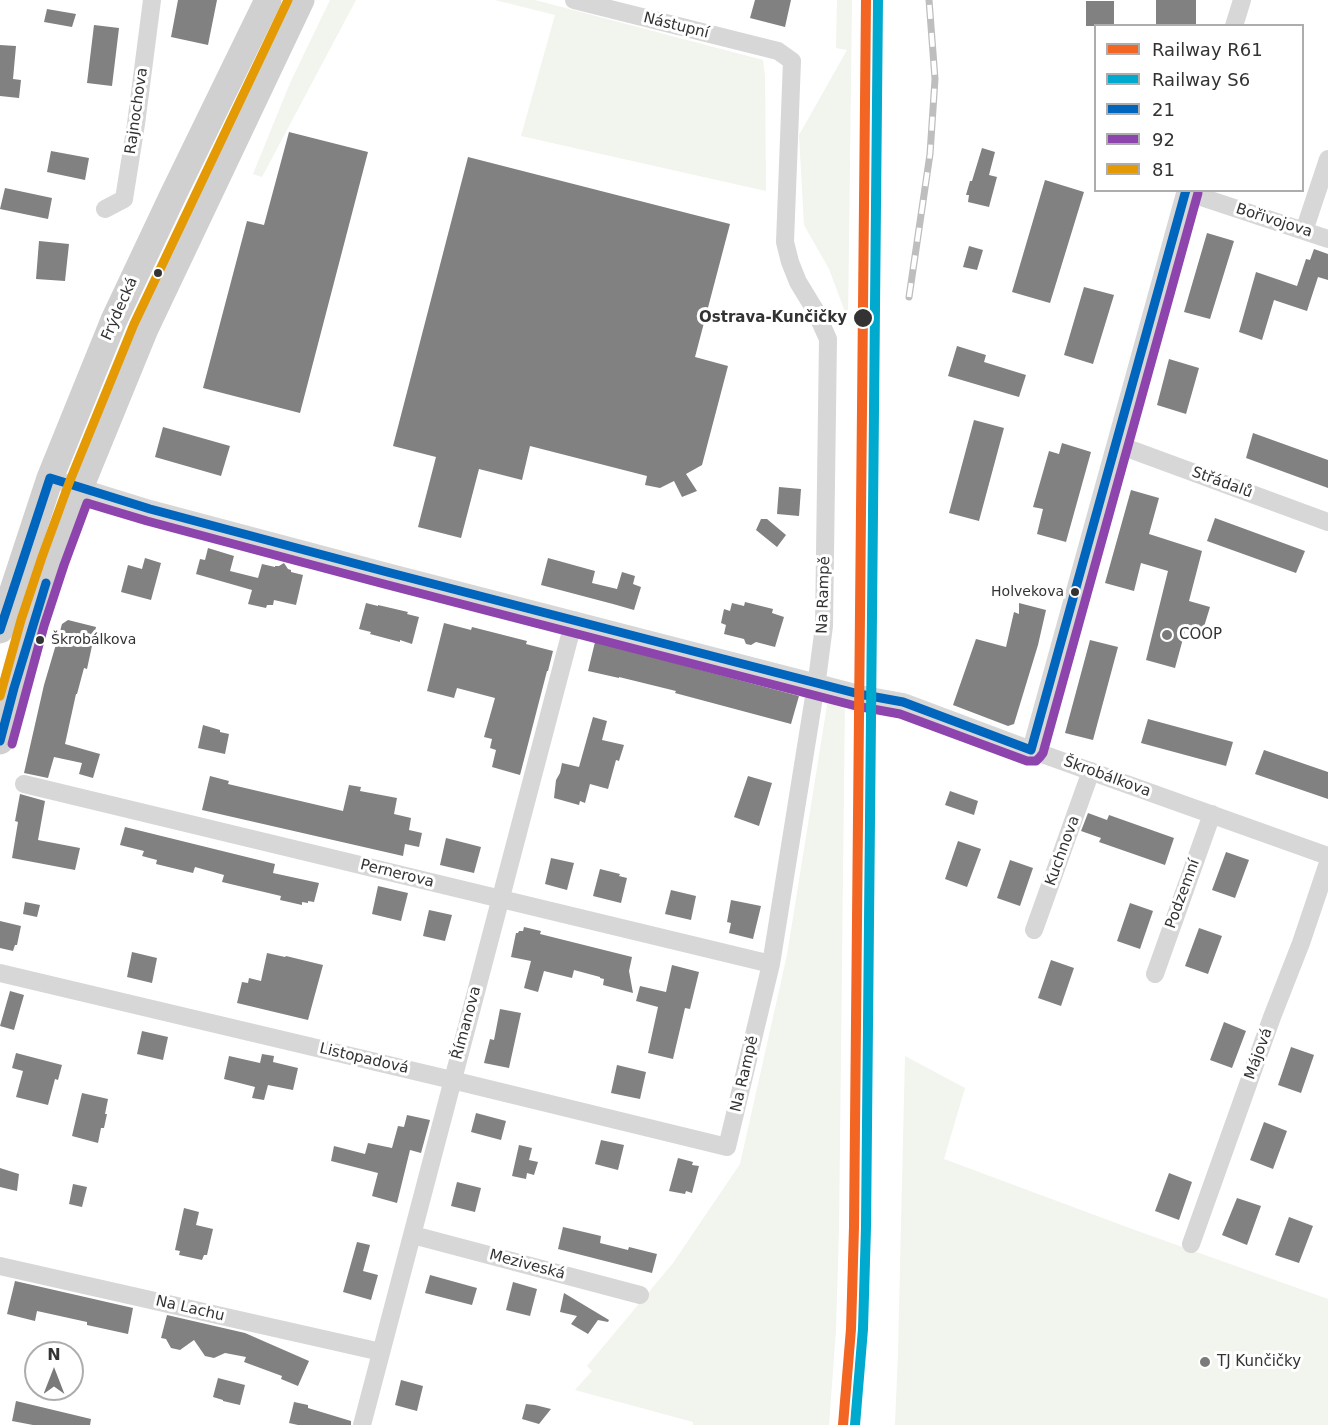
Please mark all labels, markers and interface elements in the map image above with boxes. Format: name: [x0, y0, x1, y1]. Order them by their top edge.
street label: Nástupní: [641, 9, 711, 43]
legend: [1094, 24, 1304, 192]
text: Railway R61: [1152, 39, 1263, 60]
street label: Rajnochova: [122, 67, 152, 155]
text: Railway S6: [1152, 69, 1250, 90]
text: 21: [1152, 99, 1175, 120]
text: 92: [1152, 129, 1175, 150]
text: 81: [1152, 159, 1175, 180]
street label: Bořivojova: [1234, 200, 1314, 242]
unlabelled marker: [152, 267, 164, 279]
street label: Frýdecká: [98, 275, 142, 343]
marker: Ostrava-Kunčičky: [852, 307, 874, 329]
place label: Ostrava-Kunčičky: [699, 309, 847, 327]
street label: Střádalů: [1189, 464, 1255, 502]
street label: Na Rampě: [814, 556, 834, 634]
place label: Holvekova: [991, 584, 1064, 600]
marker: Holvekova: [1069, 586, 1081, 598]
place label: COOP: [1179, 626, 1222, 644]
marker: COOP: [1160, 628, 1174, 642]
place label: Škrobálkova: [51, 632, 136, 648]
marker: Škrobálkova: [34, 634, 46, 646]
street label: Škrobálkova: [1061, 753, 1153, 801]
street label: Kuchnova: [1042, 814, 1084, 888]
street label: Pernerova: [358, 856, 436, 892]
street label: Podzemní: [1162, 857, 1204, 931]
street label: Římanova: [449, 984, 485, 1062]
street label: Májová: [1241, 1026, 1277, 1082]
street label: Na Rampě: [727, 1034, 763, 1114]
street label: Listopadová: [318, 1040, 410, 1078]
street label: Meziveská: [487, 1246, 567, 1284]
street label: Na Lachu: [154, 1292, 226, 1326]
north arrow: [24, 1341, 84, 1401]
text: N: [47, 1345, 61, 1364]
place label: TJ Kunčičky: [1217, 1353, 1301, 1371]
marker: TJ Kunčičky: [1198, 1355, 1212, 1369]

